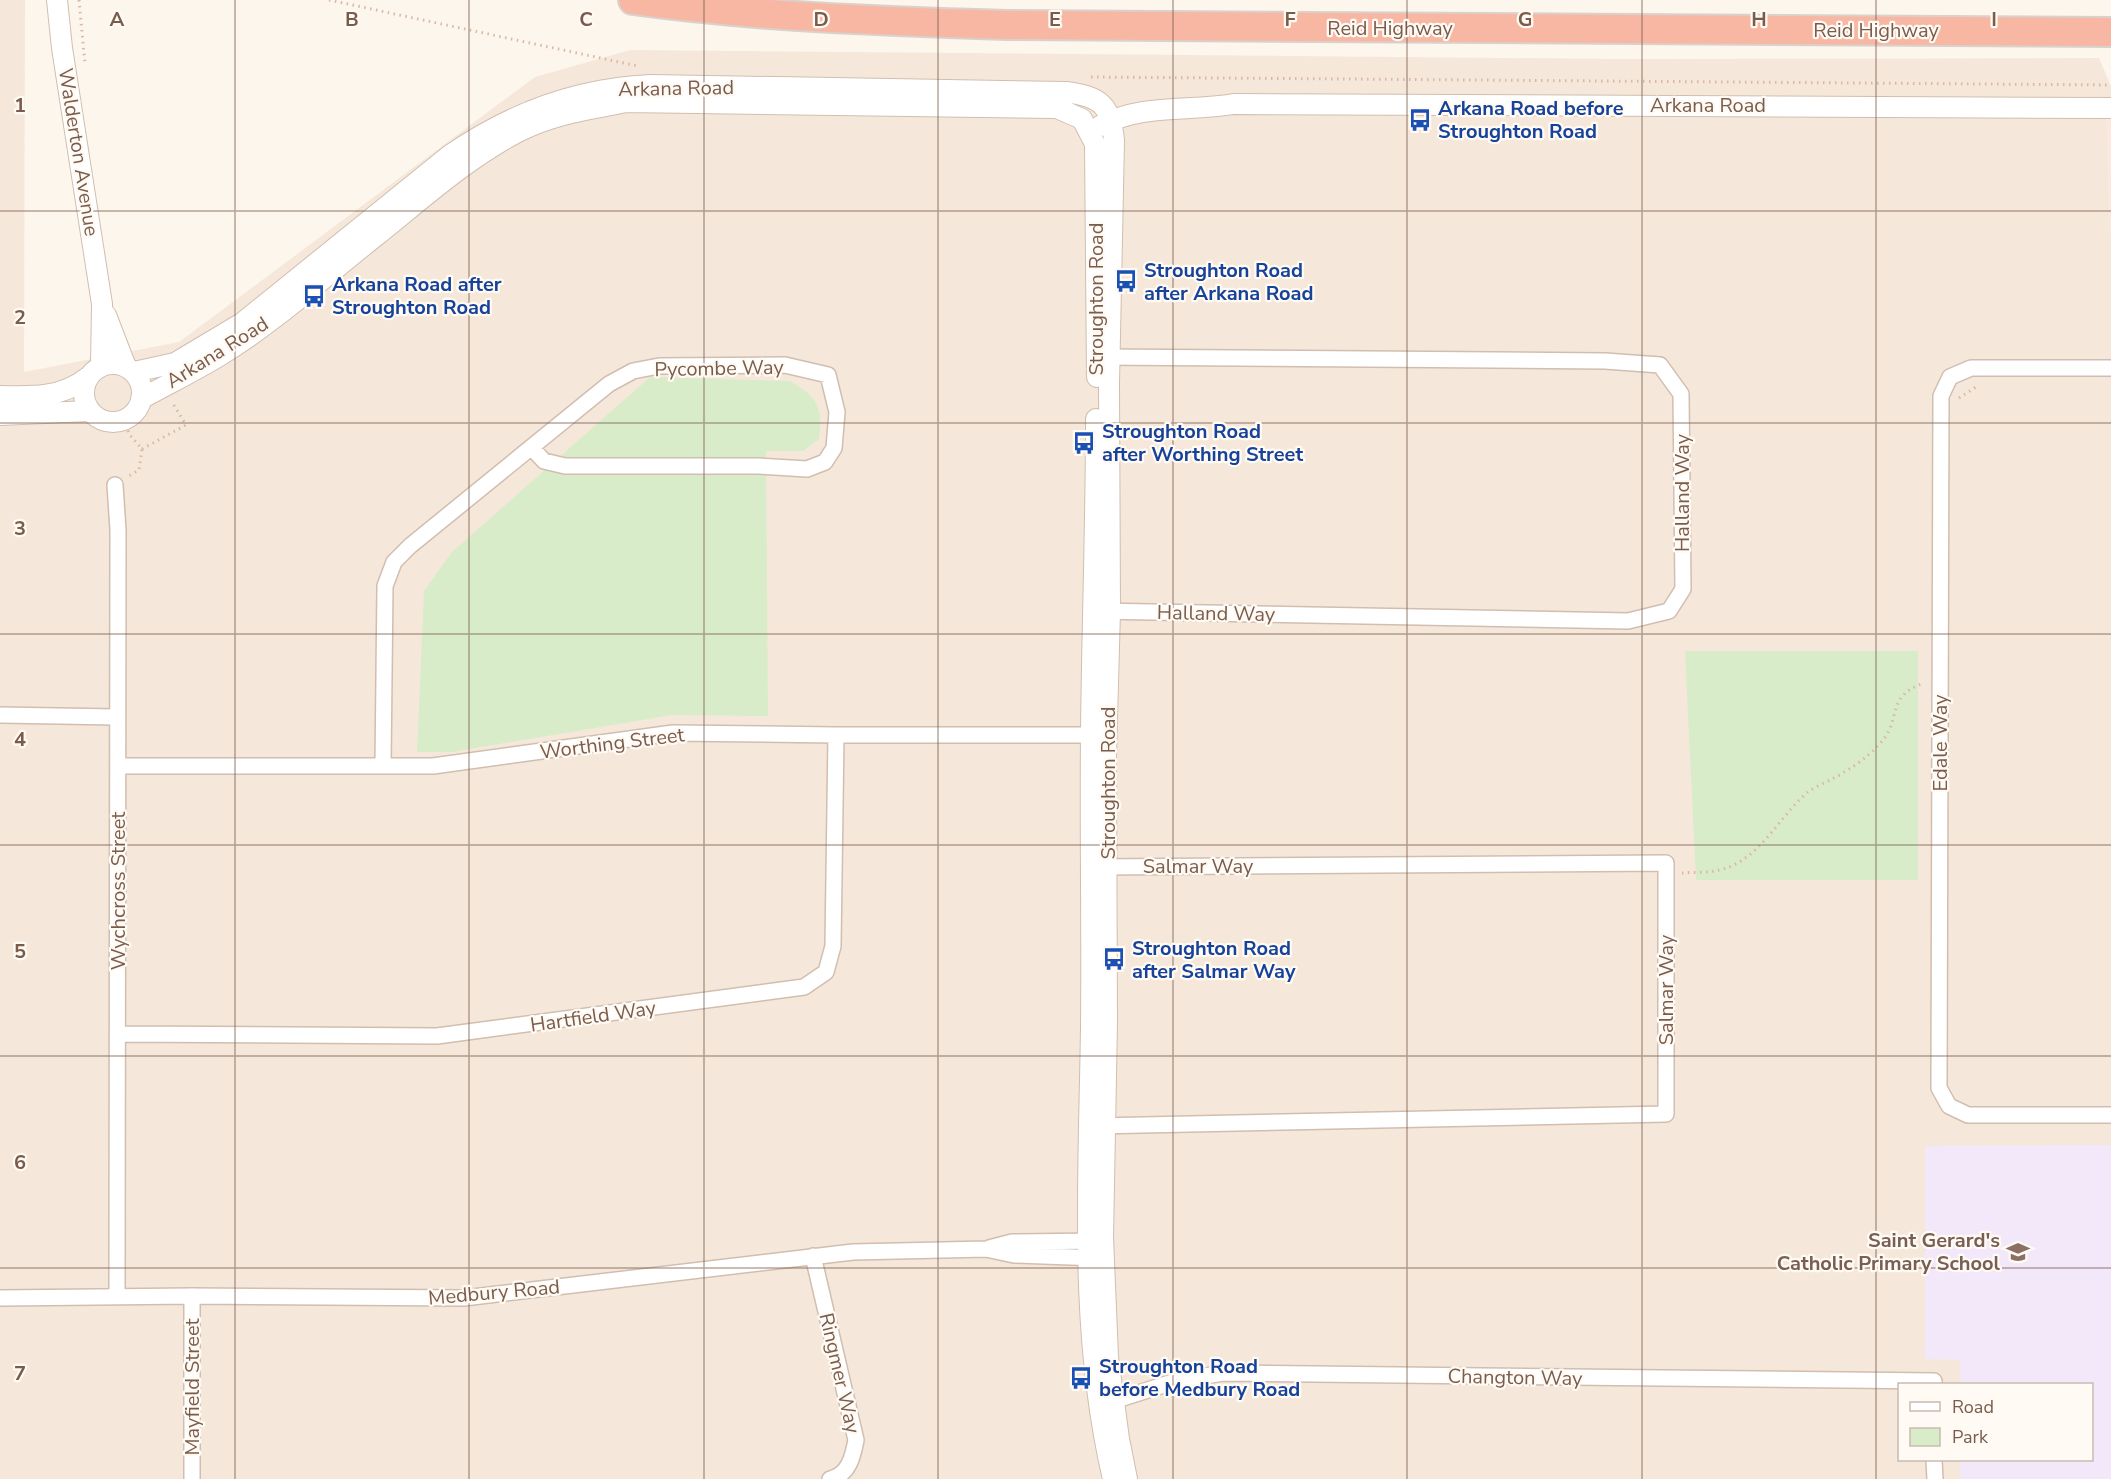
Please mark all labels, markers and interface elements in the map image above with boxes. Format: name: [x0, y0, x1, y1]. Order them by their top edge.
text: A: [110, 6, 125, 33]
text: B: [345, 6, 359, 33]
text: C: [579, 6, 593, 33]
text: D: [813, 6, 829, 33]
text: E: [1049, 6, 1061, 33]
text: F: [1284, 6, 1296, 33]
text: G: [1518, 6, 1532, 33]
text: H: [1751, 6, 1767, 33]
text: I: [1991, 6, 1997, 33]
street label: Reid Highway: [1327, 15, 1453, 42]
street label: Reid Highway: [1813, 17, 1939, 44]
street label: Walderton Avenue: [52, 66, 105, 238]
street label: Arkana Road: [618, 74, 734, 103]
text: 1: [14, 92, 26, 119]
street label: Arkana Road: [1650, 92, 1766, 119]
place label: Arkana Road before Stroughton Road: [1438, 95, 1624, 145]
bus stop icon: Arkana Road before Stroughton Road: [1407, 107, 1433, 133]
street label: Stroughton Road: [1083, 223, 1110, 375]
place label: Stroughton Road after Arkana Road: [1144, 257, 1314, 307]
bus stop icon: Stroughton Road after Arkana Road: [1113, 268, 1139, 294]
place label: Arkana Road after Stroughton Road: [332, 271, 502, 321]
bus stop icon: Arkana Road after Stroughton Road: [301, 283, 327, 309]
text: 2: [14, 304, 26, 331]
street label: Arkana Road: [161, 310, 274, 395]
street label: Pycombe Way: [654, 354, 785, 383]
place label: Stroughton Road after Worthing Street: [1102, 418, 1303, 468]
bus stop icon: Stroughton Road after Worthing Street: [1071, 430, 1097, 456]
street label: Halland Way: [1669, 433, 1696, 552]
text: 3: [14, 515, 26, 542]
street label: Halland Way: [1157, 599, 1276, 628]
street label: Edale Way: [1927, 694, 1954, 792]
street label: Stroughton Road: [1095, 707, 1122, 859]
street label: Worthing Street: [538, 721, 687, 766]
text: 4: [14, 726, 26, 753]
street label: Wychcross Street: [105, 811, 132, 970]
street label: Salmar Way: [1143, 853, 1254, 880]
street label: Salmar Way: [1653, 934, 1680, 1045]
place label: Stroughton Road after Salmar Way: [1132, 935, 1296, 985]
text: 5: [14, 938, 26, 965]
bus stop icon: Stroughton Road after Salmar Way: [1101, 946, 1127, 972]
street label: Hartfield Way: [528, 994, 658, 1039]
text: 6: [14, 1149, 26, 1176]
place label: Saint Gerard's Catholic Primary School: [1777, 1227, 2001, 1277]
school or university icon: Saint Gerard's Catholic Primary School: [2005, 1239, 2031, 1265]
street label: Medbury Road: [427, 1273, 561, 1312]
street label: Ringmer Way: [813, 1310, 867, 1437]
street label: Mayfield Street: [179, 1317, 206, 1456]
place label: Stroughton Road before Medbury Road: [1099, 1353, 1300, 1403]
text: 7: [14, 1360, 26, 1387]
street label: Changton Way: [1447, 1363, 1583, 1392]
bus stop icon: Stroughton Road before Medbury Road: [1068, 1365, 1094, 1391]
legend: [1898, 1383, 2093, 1461]
text: Road: [1952, 1395, 1994, 1419]
text: Park: [1952, 1425, 1989, 1449]

